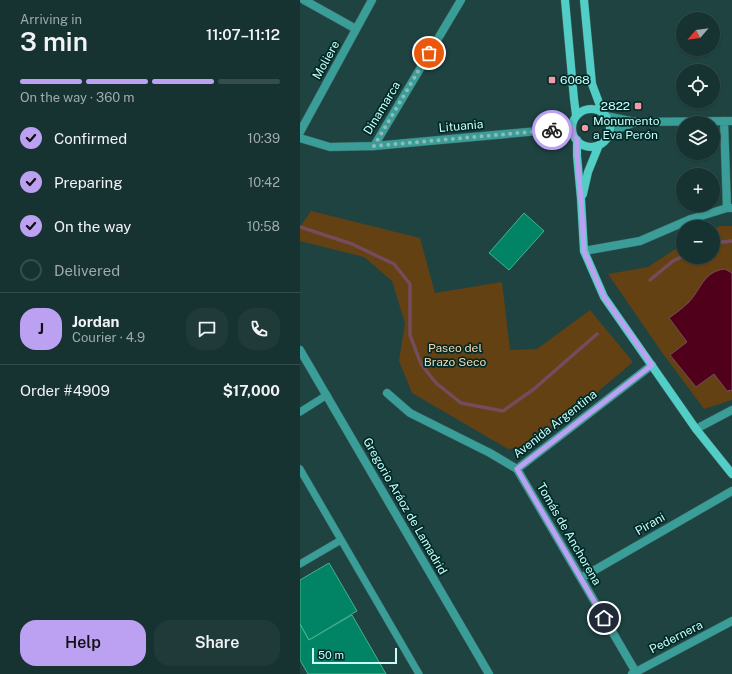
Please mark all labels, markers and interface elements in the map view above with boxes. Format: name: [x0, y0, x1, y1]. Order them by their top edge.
text: Arriving in: [20, 12, 82, 27]
north arrow: [676, 12, 720, 56]
map controls: [676, 12, 720, 264]
text: 3 min: [20, 26, 88, 57]
text: 11:07–11:12: [206, 26, 280, 43]
pin: [412, 36, 446, 70]
street label: Moliere: [310, 38, 342, 82]
icon: bag: [418, 42, 440, 64]
button: locate: [676, 64, 720, 108]
place label: 6068: [560, 73, 590, 87]
marker: 6068: [547, 75, 557, 85]
street label: Dinamarca: [361, 79, 403, 137]
text: On the way · 360 m: [20, 90, 135, 105]
place label: 2822: [601, 99, 630, 113]
marker: 2822: [633, 101, 643, 111]
courier: [532, 110, 572, 150]
place label: Monumento a Eva Perón: [593, 114, 660, 142]
button: layers: [676, 116, 720, 160]
street label: Lituania: [438, 117, 484, 135]
icon: bike: [541, 119, 563, 141]
marker: Monumento a Eva Perón: [580, 123, 590, 133]
icon: check: [20, 127, 42, 149]
text: Confirmed: [54, 130, 127, 147]
text: 10:39: [248, 131, 280, 146]
button: +: [676, 168, 720, 212]
icon: check: [20, 171, 42, 193]
text: Preparing: [54, 174, 123, 191]
text: 10:42: [248, 175, 280, 190]
icon: check: [20, 215, 42, 237]
text: On the way: [54, 218, 131, 235]
text: 10:58: [247, 219, 280, 234]
button: −: [676, 220, 720, 264]
text: Delivered: [54, 262, 120, 279]
button: chat: [186, 308, 228, 350]
button: phone: [238, 308, 280, 350]
text: Jordan: [72, 313, 119, 330]
text: J: [38, 320, 44, 337]
text: Courier · 4.9: [72, 330, 145, 345]
park label: Paseo del Brazo Seco: [424, 341, 487, 369]
text: Order #4909: [20, 382, 110, 399]
text: $17,000: [223, 382, 280, 399]
street label: Avenida Argentina: [510, 387, 600, 461]
street label: Gregorio Aráoz de Lamadrid: [360, 435, 450, 577]
street label: Tomás de Anchorena: [534, 480, 604, 588]
street label: Pirani: [633, 510, 667, 538]
pin: [587, 601, 621, 635]
icon: home: [593, 607, 615, 629]
street label: Pedernera: [647, 618, 705, 656]
button: Help: [20, 620, 146, 666]
button: Share: [154, 620, 280, 666]
scale bar: [312, 646, 397, 665]
text: 50 m: [318, 649, 344, 661]

